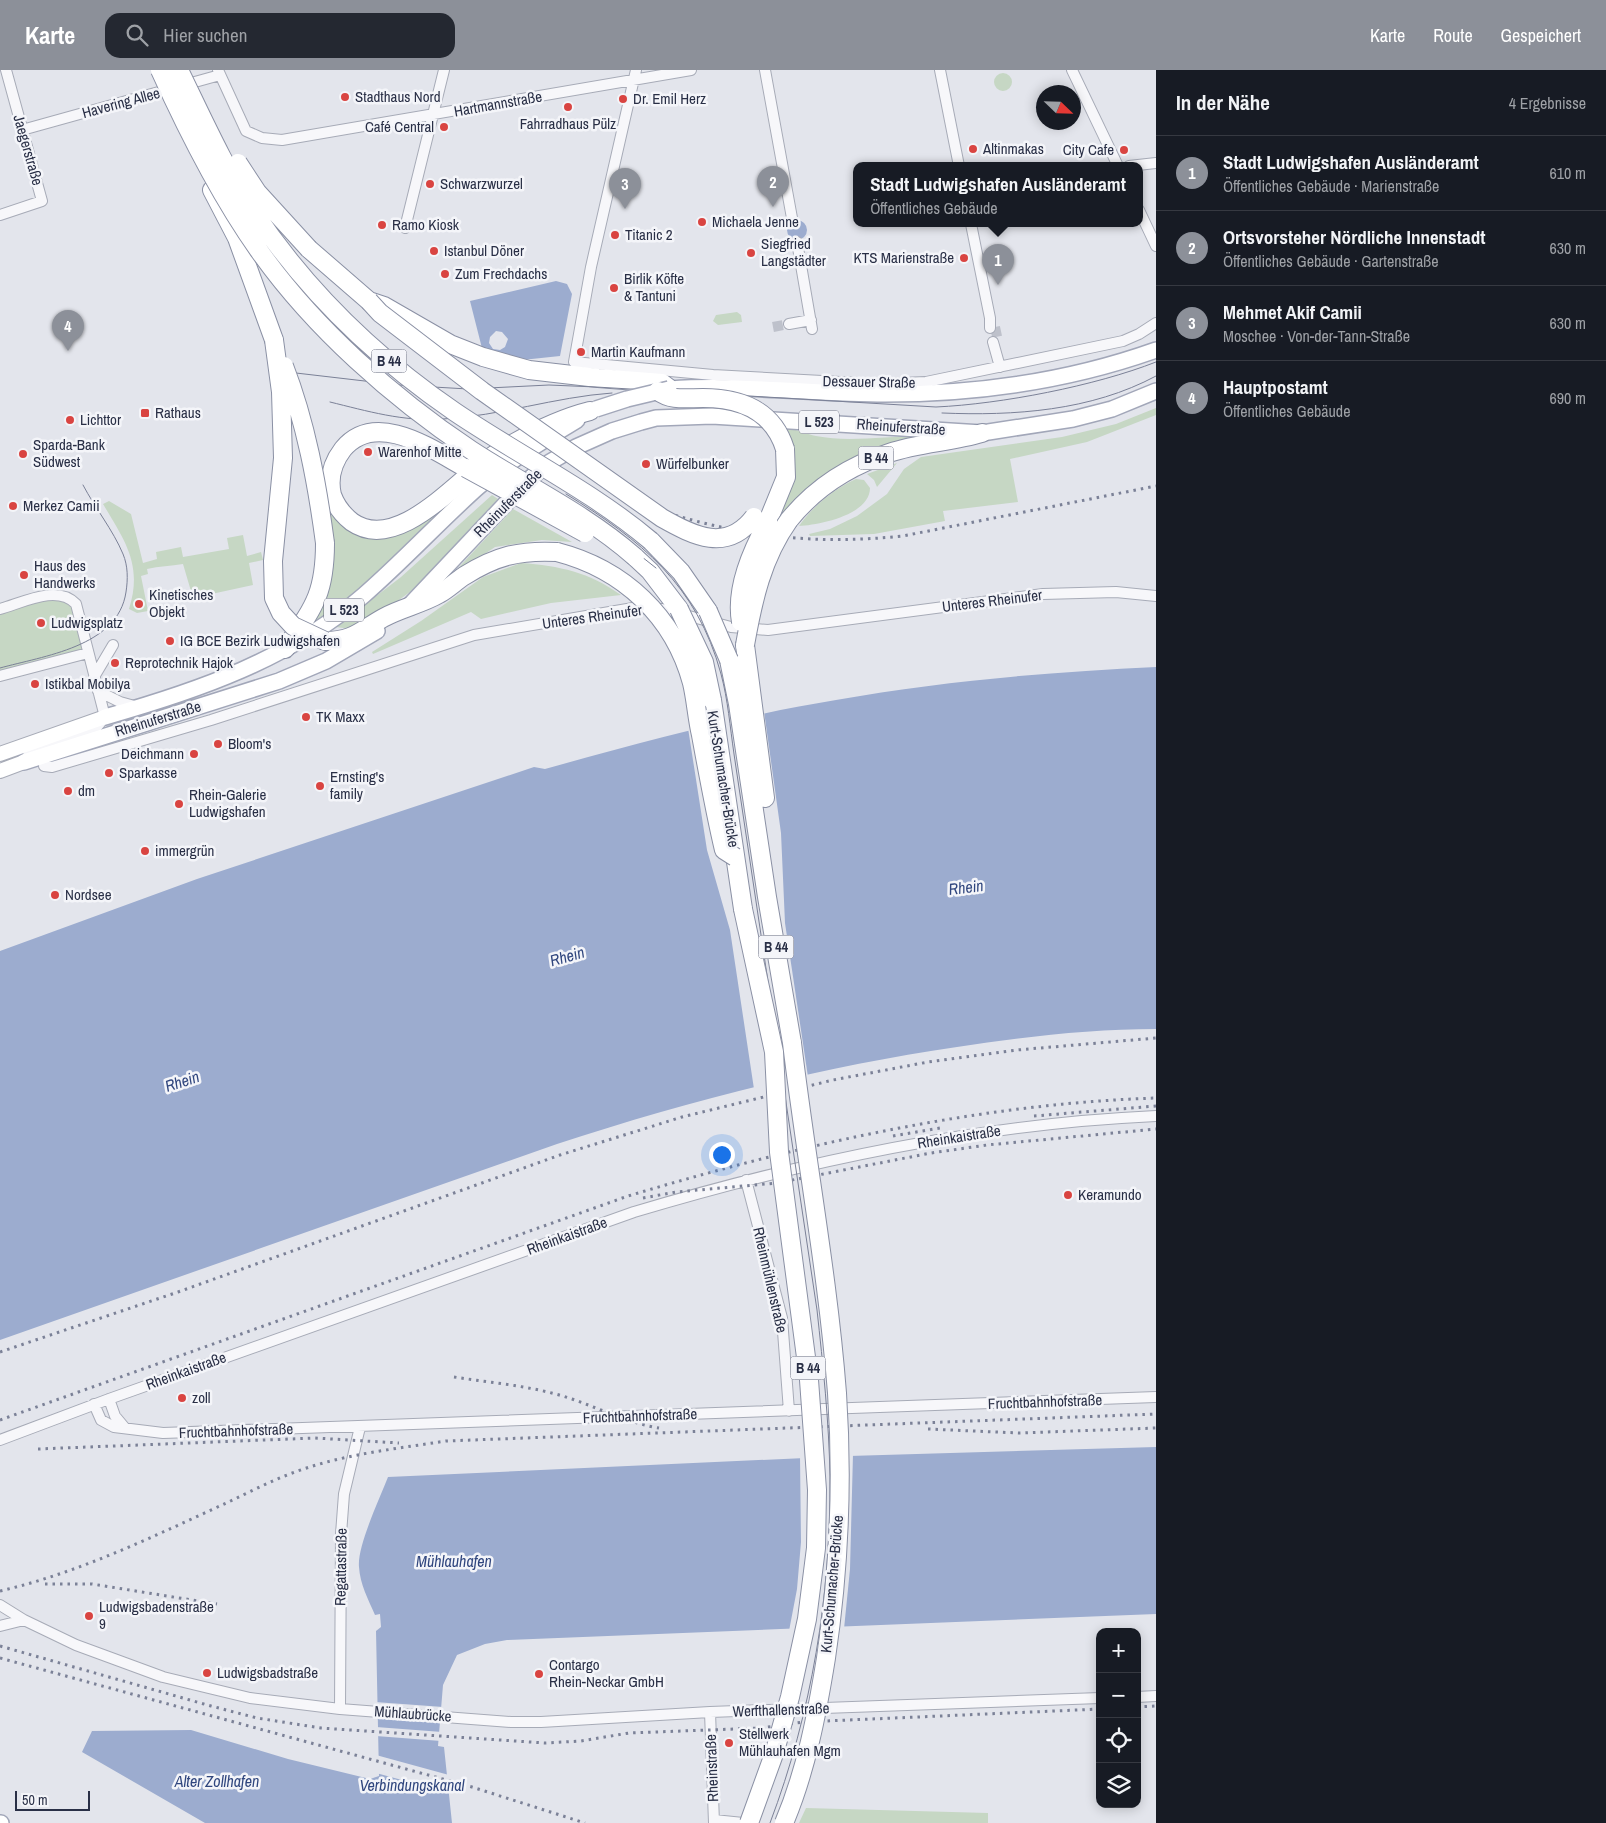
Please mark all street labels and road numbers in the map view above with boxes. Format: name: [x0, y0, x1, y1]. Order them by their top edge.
street label: Havering Allee: [80, 82, 162, 123]
street label: Hartmannstraße: [452, 85, 544, 122]
street label: Jaegerstraße: [8, 112, 49, 188]
road number: B 44: [372, 350, 406, 372]
street label: Dessauer Straße: [822, 370, 916, 393]
road number: L 523: [799, 411, 839, 434]
street label: Rheinuferstraße: [856, 413, 946, 440]
road number: B 44: [858, 446, 894, 469]
street label: Rheinuferstraße: [469, 464, 547, 541]
street label: Unteres Rheinufer: [941, 584, 1043, 617]
road number: L 523: [324, 598, 364, 622]
street label: Unteres Rheinufer: [541, 599, 643, 634]
street label: Rheinuferstraße: [112, 695, 204, 742]
street label: Kurt-Schumacher-Brücke: [702, 709, 745, 849]
road number: B 44: [758, 936, 794, 959]
street label: Rheinkaistraße: [916, 1120, 1002, 1153]
street label: Rheinkaistraße: [524, 1211, 610, 1260]
street label: Rheinmühlenstraße: [748, 1225, 793, 1335]
street label: Rheinkaistraße: [143, 1346, 229, 1395]
road number: B 44: [790, 1356, 826, 1380]
street label: Fruchtbahnhofstraße: [988, 1389, 1103, 1414]
street label: Fruchtbahnhofstraße: [583, 1403, 698, 1428]
street label: Fruchtbahnhofstraße: [179, 1418, 294, 1443]
street label: Kurt-Schumacher-Brücke: [815, 1514, 848, 1654]
street label: Regattastraße: [329, 1528, 352, 1606]
street label: Werfthallenstraße: [732, 1697, 830, 1722]
street label: Mühlaubrücke: [374, 1700, 452, 1727]
street label: Rheinstraße: [700, 1734, 723, 1802]

